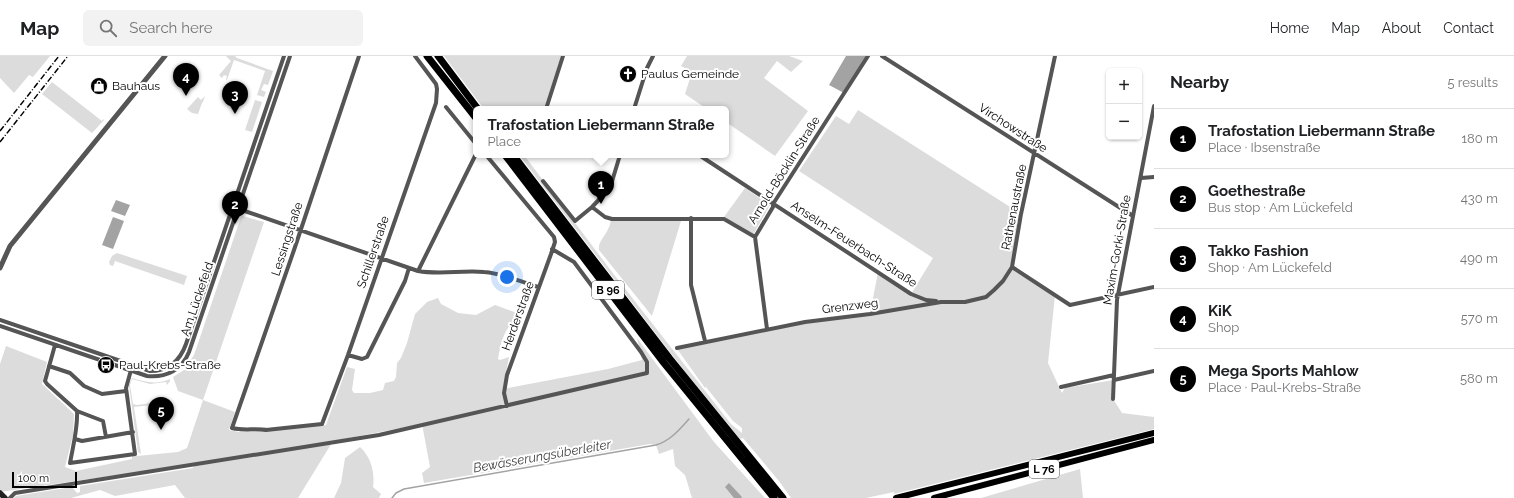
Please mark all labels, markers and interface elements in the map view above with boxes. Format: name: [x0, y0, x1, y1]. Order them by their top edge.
search box: [83, 10, 363, 46]
text: Map: [20, 17, 59, 39]
icon: search: [97, 17, 119, 39]
text: Search here: [129, 19, 213, 37]
text: Home: [1270, 20, 1309, 36]
text: Map: [1331, 20, 1360, 36]
text: About: [1382, 20, 1421, 36]
text: Contact: [1443, 20, 1494, 36]
pin: 4: [173, 63, 199, 96]
church icon: Paulus Gemeinde: [618, 64, 638, 84]
place label: Paulus Gemeinde: [641, 67, 739, 81]
map controls: [1106, 68, 1142, 140]
button: +: [1106, 68, 1142, 104]
text: Nearby: [1170, 72, 1229, 92]
text: 5 results: [1447, 75, 1498, 90]
shop icon: Bauhaus: [89, 76, 109, 96]
place label: Bauhaus: [112, 79, 160, 93]
pin: 3: [222, 81, 248, 114]
street label: Virchowstraße: [976, 101, 1050, 155]
button: −: [1106, 104, 1142, 140]
popup: [473, 106, 729, 158]
street label: Arnold-Böcklin-Straße: [745, 114, 823, 226]
text: Trafostation Liebermann Straße: [487, 116, 715, 134]
text: Trafostation Liebermann Straße: [1208, 122, 1435, 140]
text: 1: [1180, 131, 1186, 146]
text: 180 m: [1462, 131, 1498, 146]
text: Place: [487, 134, 521, 149]
text: Place · Ibsenstraße: [1208, 140, 1320, 155]
street label: Rathenaustraße: [999, 163, 1029, 251]
pin: 1: [588, 171, 614, 204]
text: Goethestraße: [1208, 182, 1306, 200]
pin: 2: [222, 191, 248, 224]
text: 2: [1179, 191, 1187, 206]
text: 430 m: [1461, 191, 1498, 206]
street label: Maxim-Gorki-Straße: [1100, 194, 1134, 306]
street label: Anselm-Feuerbach-Straße: [788, 198, 920, 290]
street label: Lessingstraße: [268, 200, 306, 278]
text: Bus stop · Am Lückefeld: [1208, 200, 1353, 215]
street label: Schillerstraße: [354, 214, 392, 290]
text: Takko Fashion: [1208, 242, 1309, 260]
text: 3: [1179, 251, 1187, 266]
text: 490 m: [1460, 251, 1498, 266]
street label: Am Lückefeld: [178, 260, 216, 338]
text: Shop · Am Lückefeld: [1208, 260, 1332, 275]
your location: [497, 267, 517, 287]
street label: Herderstraße: [499, 279, 537, 353]
road number: B 96: [592, 281, 624, 299]
street label: Grenzweg: [821, 296, 879, 316]
text: KiK: [1208, 302, 1232, 320]
text: 4: [1179, 311, 1187, 326]
text: 570 m: [1461, 311, 1498, 326]
text: Shop: [1208, 320, 1239, 335]
bus stop icon: Paul-Krebs-Straße: [96, 355, 116, 375]
place label: Paul-Krebs-Straße: [119, 358, 221, 372]
text: Mega Sports Mahlow: [1208, 362, 1359, 380]
text: 5: [1179, 371, 1187, 386]
text: 580 m: [1460, 371, 1498, 386]
text: Place · Paul-Krebs-Straße: [1208, 380, 1361, 395]
pin: 5: [148, 397, 174, 430]
water label: Bewässerungsüberleiter: [472, 436, 613, 476]
road number: L 76: [1029, 460, 1059, 478]
scale bar: [12, 470, 77, 489]
text: 100 m: [18, 472, 49, 485]

